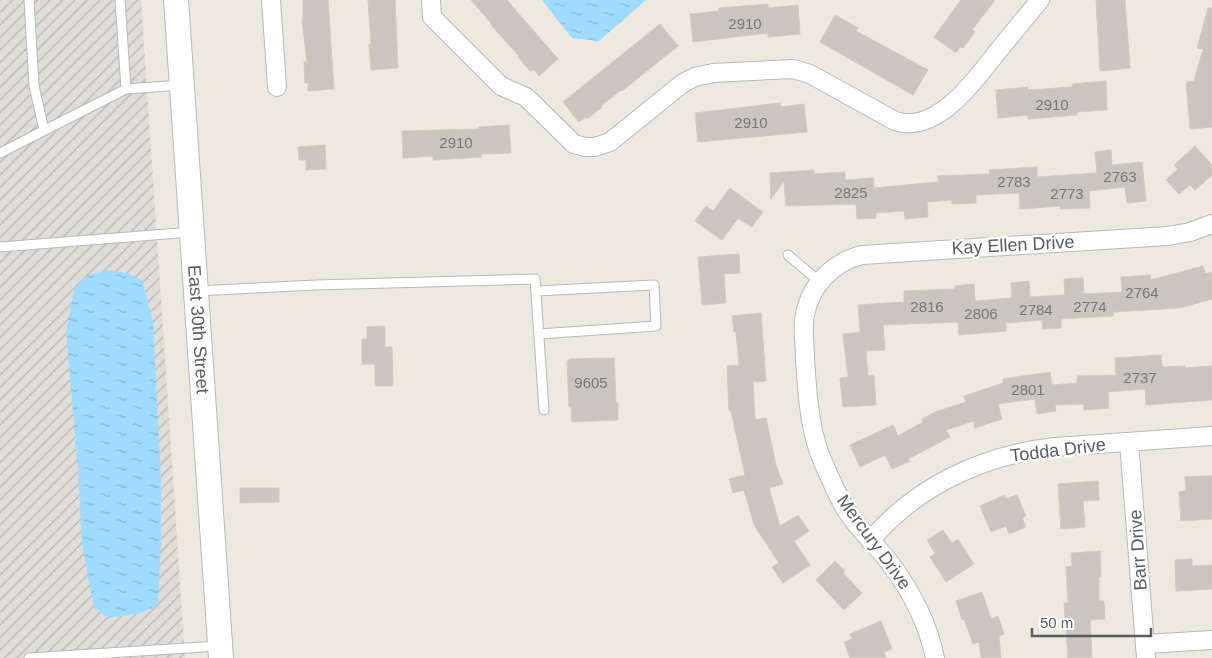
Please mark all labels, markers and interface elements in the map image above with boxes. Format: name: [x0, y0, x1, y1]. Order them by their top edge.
house number: 2910: [728, 15, 762, 32]
house number: 2910: [1035, 96, 1069, 113]
house number: 2910: [734, 114, 768, 131]
house number: 2910: [439, 134, 473, 151]
house number: 2763: [1103, 168, 1137, 185]
house number: 2783: [997, 173, 1031, 190]
house number: 2825: [834, 184, 868, 201]
house number: 2773: [1050, 185, 1084, 202]
street label: Kay Ellen Drive: [951, 232, 1075, 258]
street label: East 30th Street: [184, 264, 213, 394]
house number: 2764: [1125, 284, 1159, 301]
house number: 2816: [910, 298, 944, 315]
house number: 2774: [1073, 298, 1107, 315]
house number: 2784: [1019, 301, 1053, 318]
house number: 2806: [964, 305, 998, 322]
house number: 2737: [1123, 369, 1157, 386]
house number: 9605: [574, 374, 608, 391]
house number: 2801: [1011, 381, 1045, 398]
street label: Todda Drive: [1009, 434, 1107, 466]
street label: Mercury Drive: [833, 491, 915, 593]
street label: Barr Drive: [1125, 509, 1151, 591]
scale bar: [1032, 606, 1151, 638]
text: 50 m: [1040, 614, 1073, 631]

